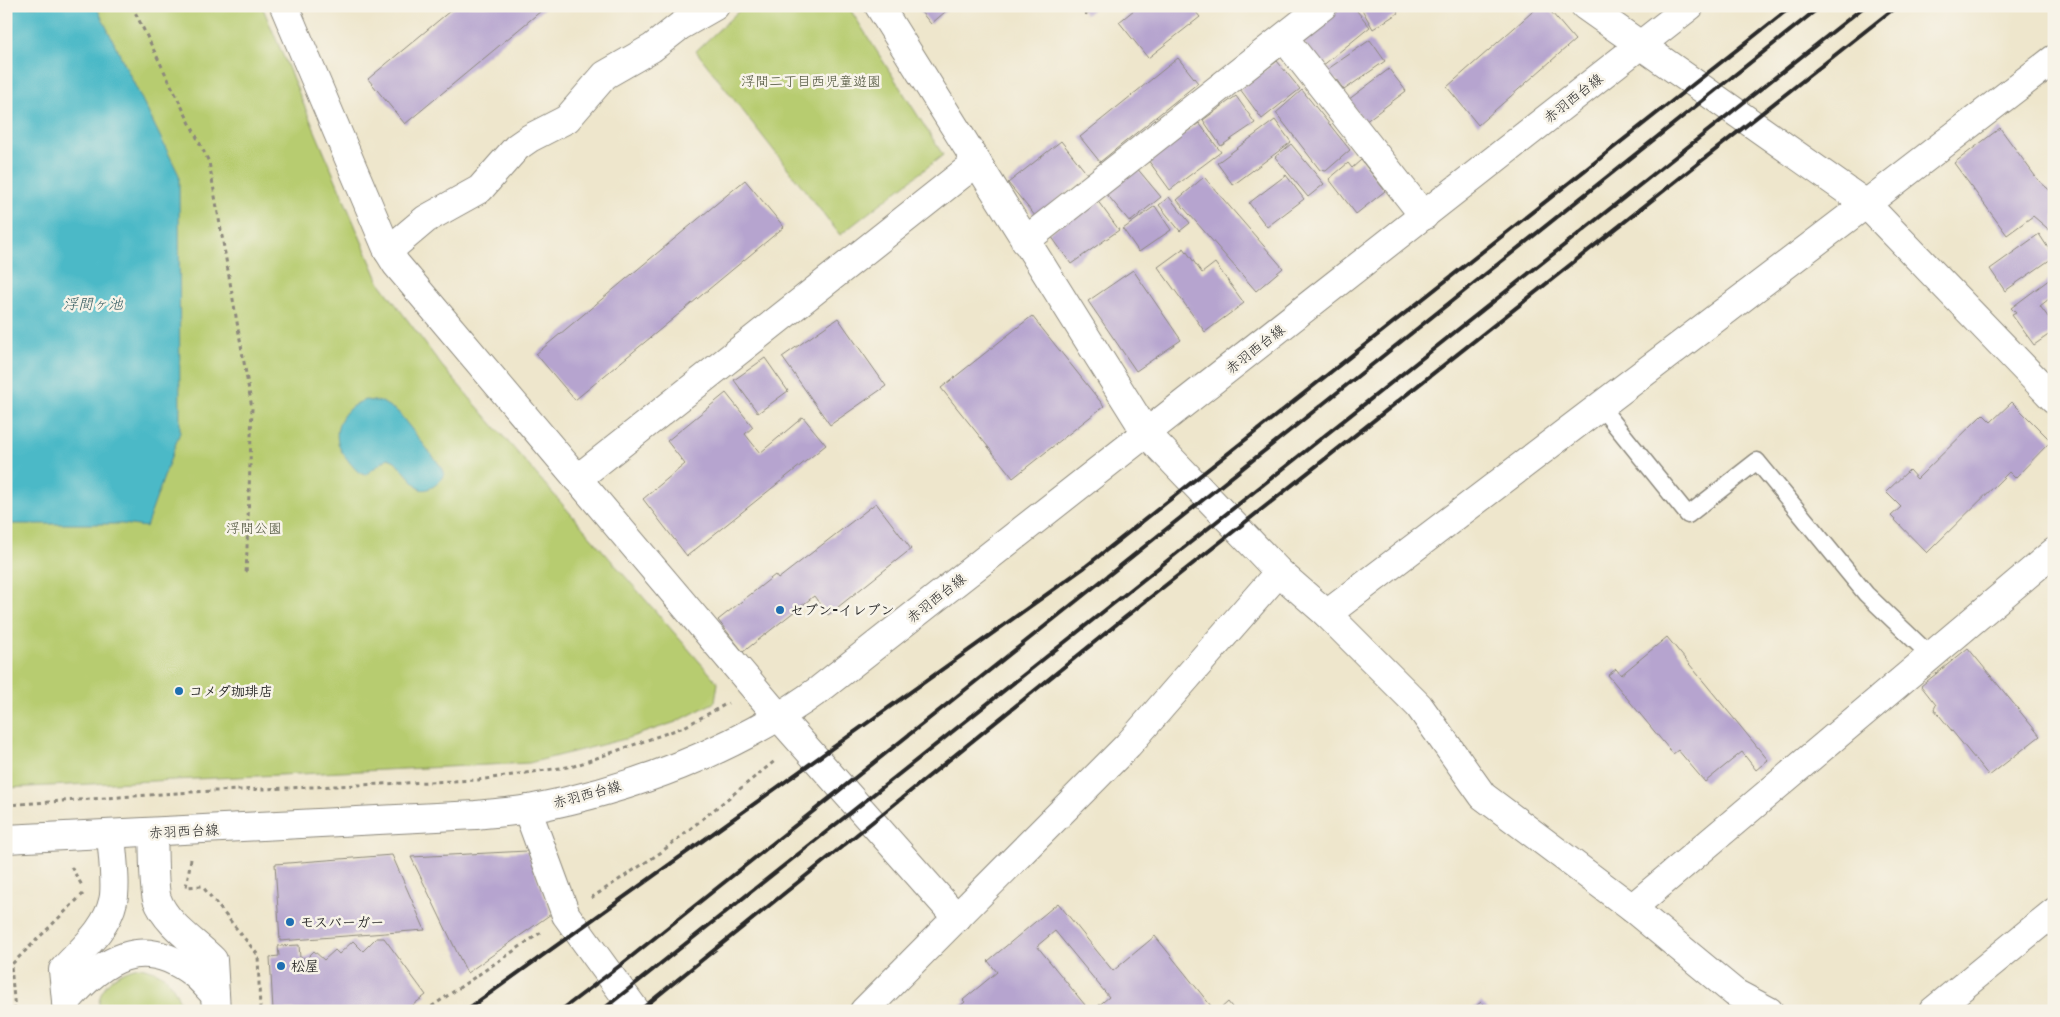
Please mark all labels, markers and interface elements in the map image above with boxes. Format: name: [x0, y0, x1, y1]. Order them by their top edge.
street label: 赤羽西台線: [1539, 68, 1607, 127]
park label: 浮間二丁目西児童遊園: [741, 70, 881, 91]
water label: 浮間ヶ池: [63, 291, 124, 314]
street label: 赤羽西台線: [1221, 319, 1289, 378]
park label: 浮間公園: [226, 517, 282, 538]
street label: 赤羽西台線: [902, 568, 970, 627]
place label: セブン-イレブン: [790, 599, 895, 620]
marker: セブン-イレブン: [774, 604, 786, 616]
place label: コメダ珈琲店: [189, 680, 273, 701]
marker: コメダ珈琲店: [173, 685, 185, 697]
street label: 赤羽西台線: [550, 774, 623, 813]
street label: 赤羽西台線: [148, 818, 219, 843]
place label: モスバーガー: [300, 911, 384, 932]
marker: モスバーガー: [284, 916, 296, 928]
place label: 松屋: [291, 955, 319, 976]
marker: 松屋: [275, 960, 287, 972]

